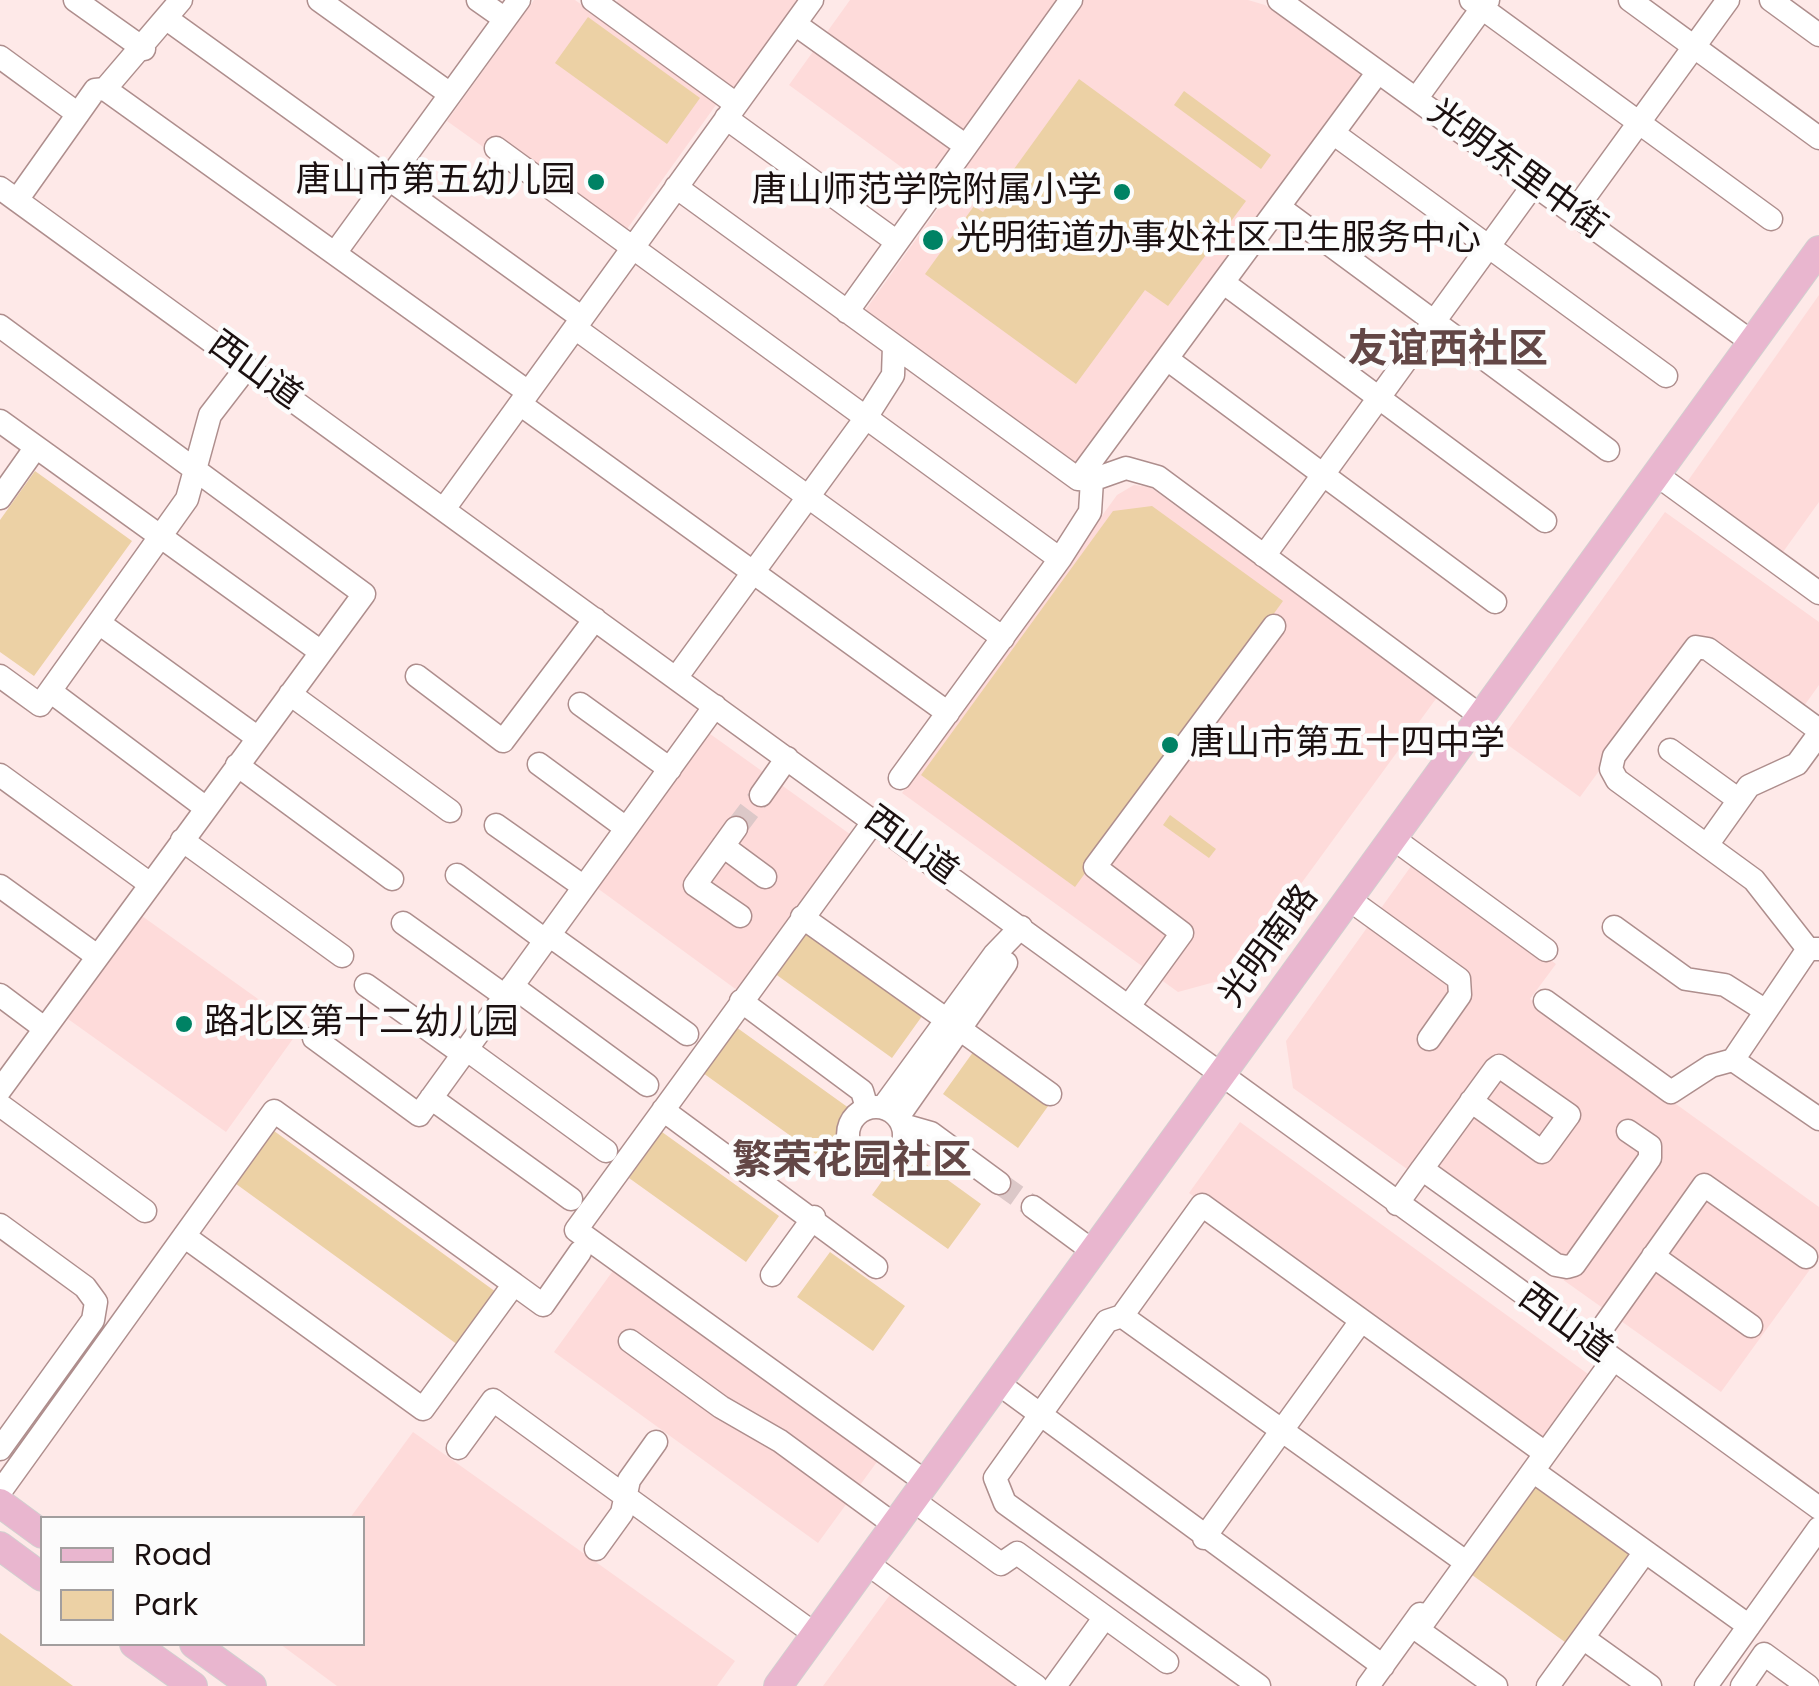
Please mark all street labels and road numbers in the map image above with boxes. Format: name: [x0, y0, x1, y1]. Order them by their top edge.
street label: 光明东里中街: [1419, 92, 1613, 250]
street label: 西山道: [199, 324, 309, 420]
street label: 西山道: [855, 799, 965, 895]
street label: 光明南路: [1212, 878, 1328, 1016]
street label: 西山道: [1509, 1277, 1619, 1373]

